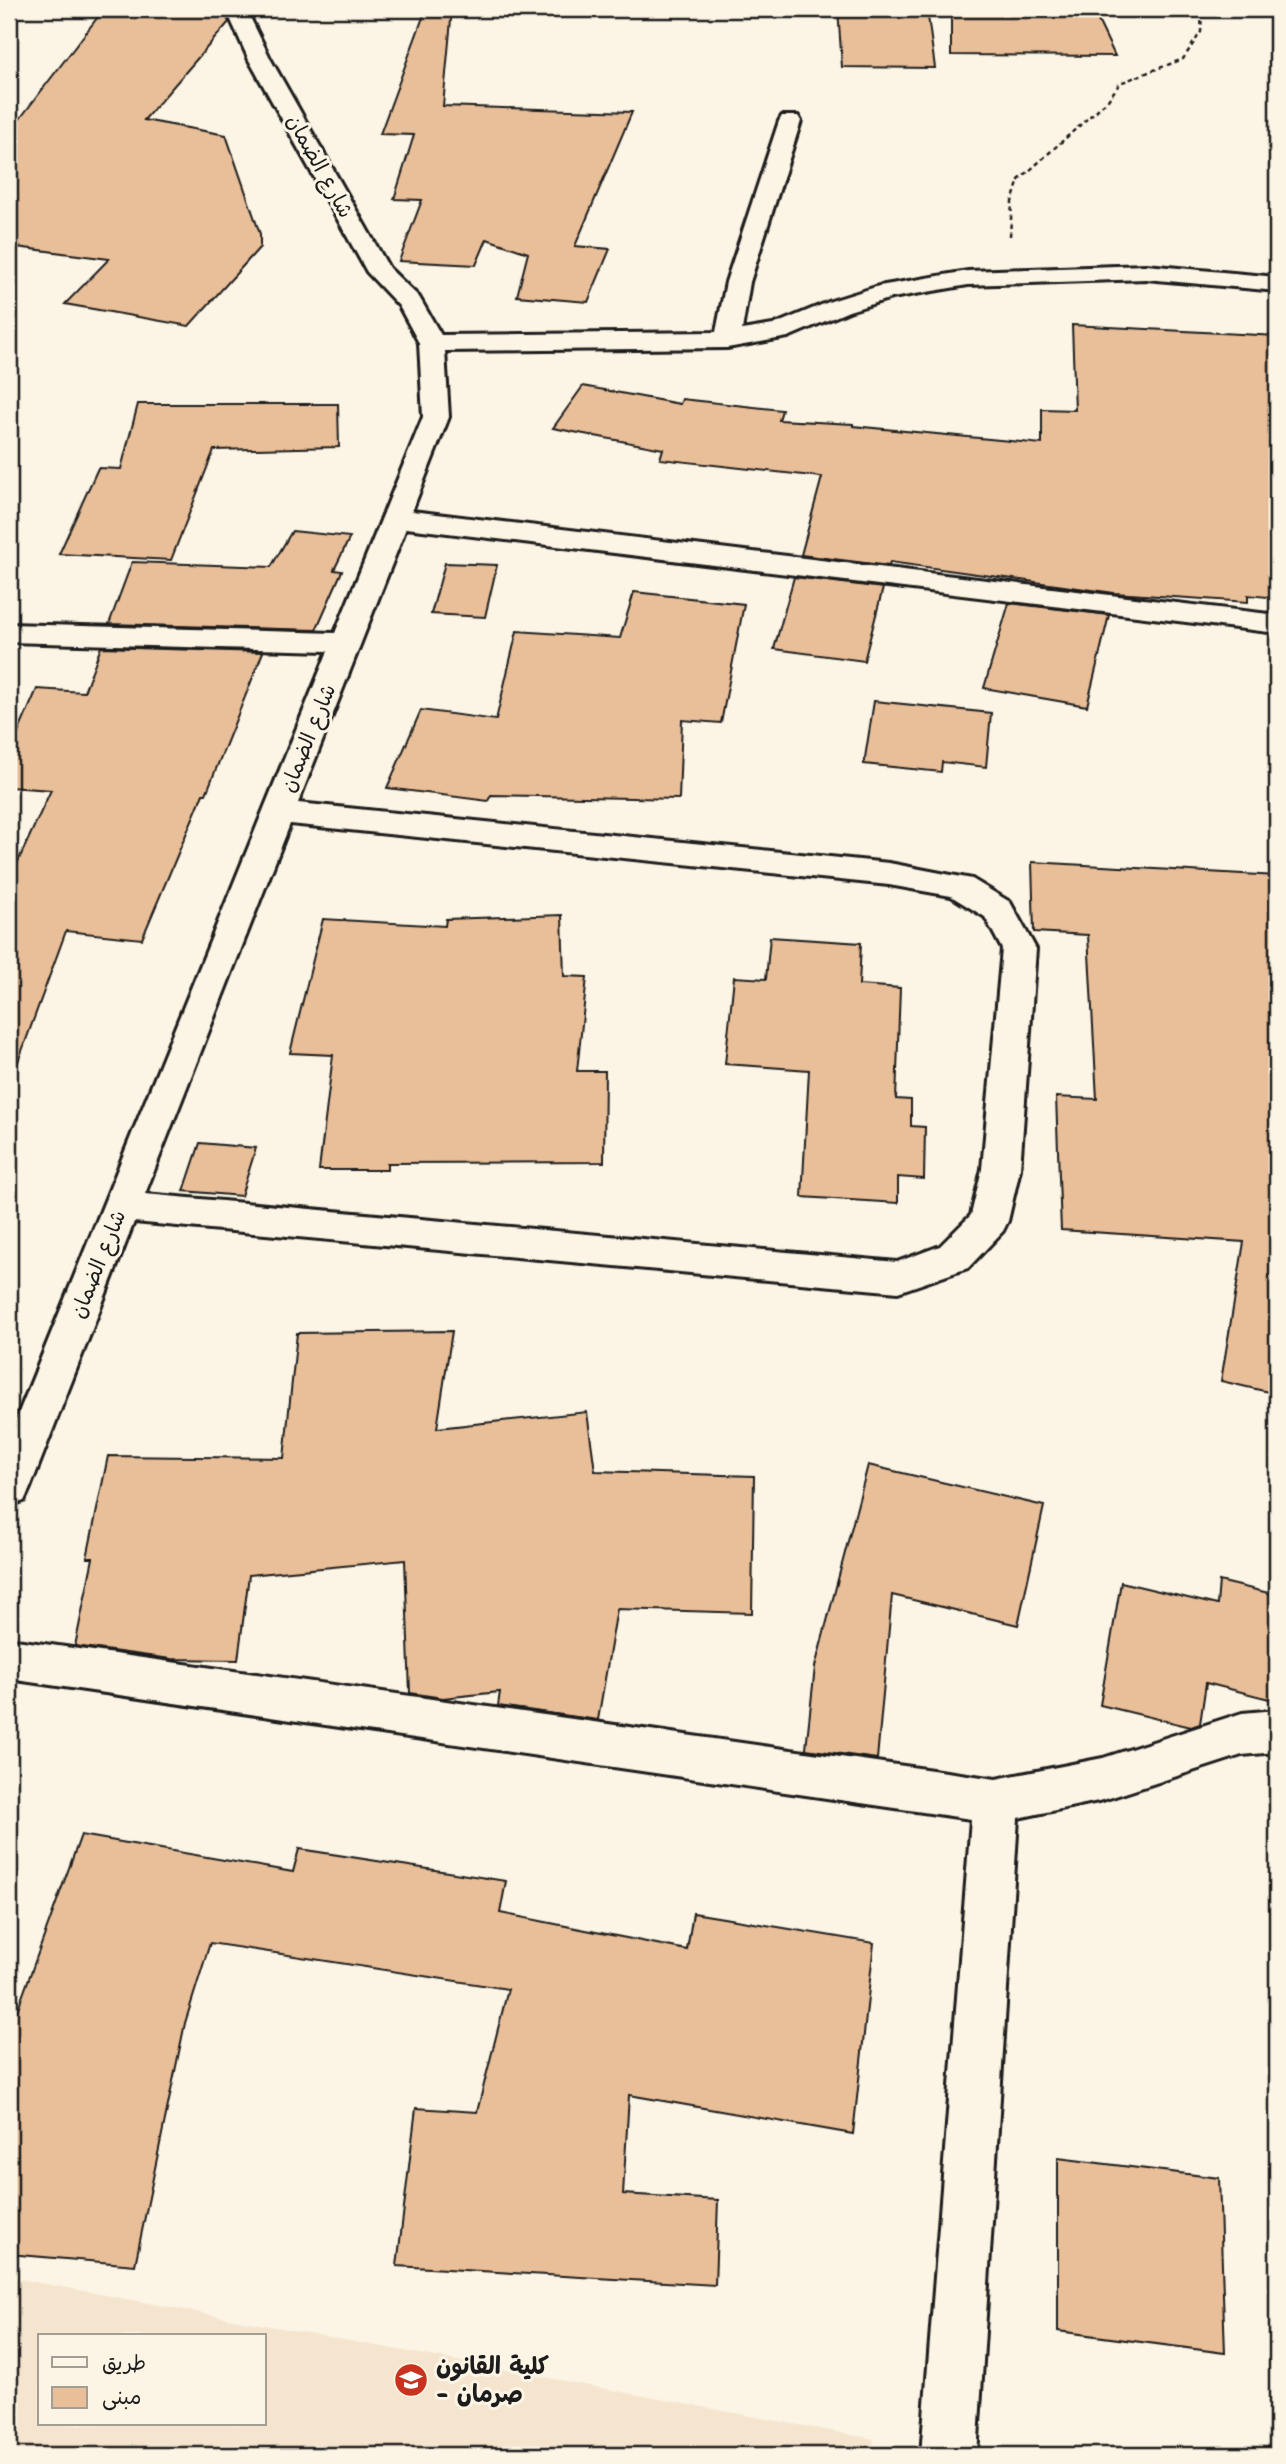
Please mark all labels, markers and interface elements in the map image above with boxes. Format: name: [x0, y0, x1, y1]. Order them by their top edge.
street label: شارع الضمان: [279, 109, 360, 223]
street label: شارع الضمان: [274, 680, 343, 797]
street label: شارع الضمان: [64, 1206, 133, 1323]
legend: [38, 2334, 266, 2426]
text: طريق: [102, 2349, 146, 2377]
place label: كلية القانون - صرمان: [436, 2350, 549, 2410]
school or university icon: كلية القانون - صرمان: [392, 2361, 430, 2399]
text: مبنى: [102, 2383, 141, 2411]

